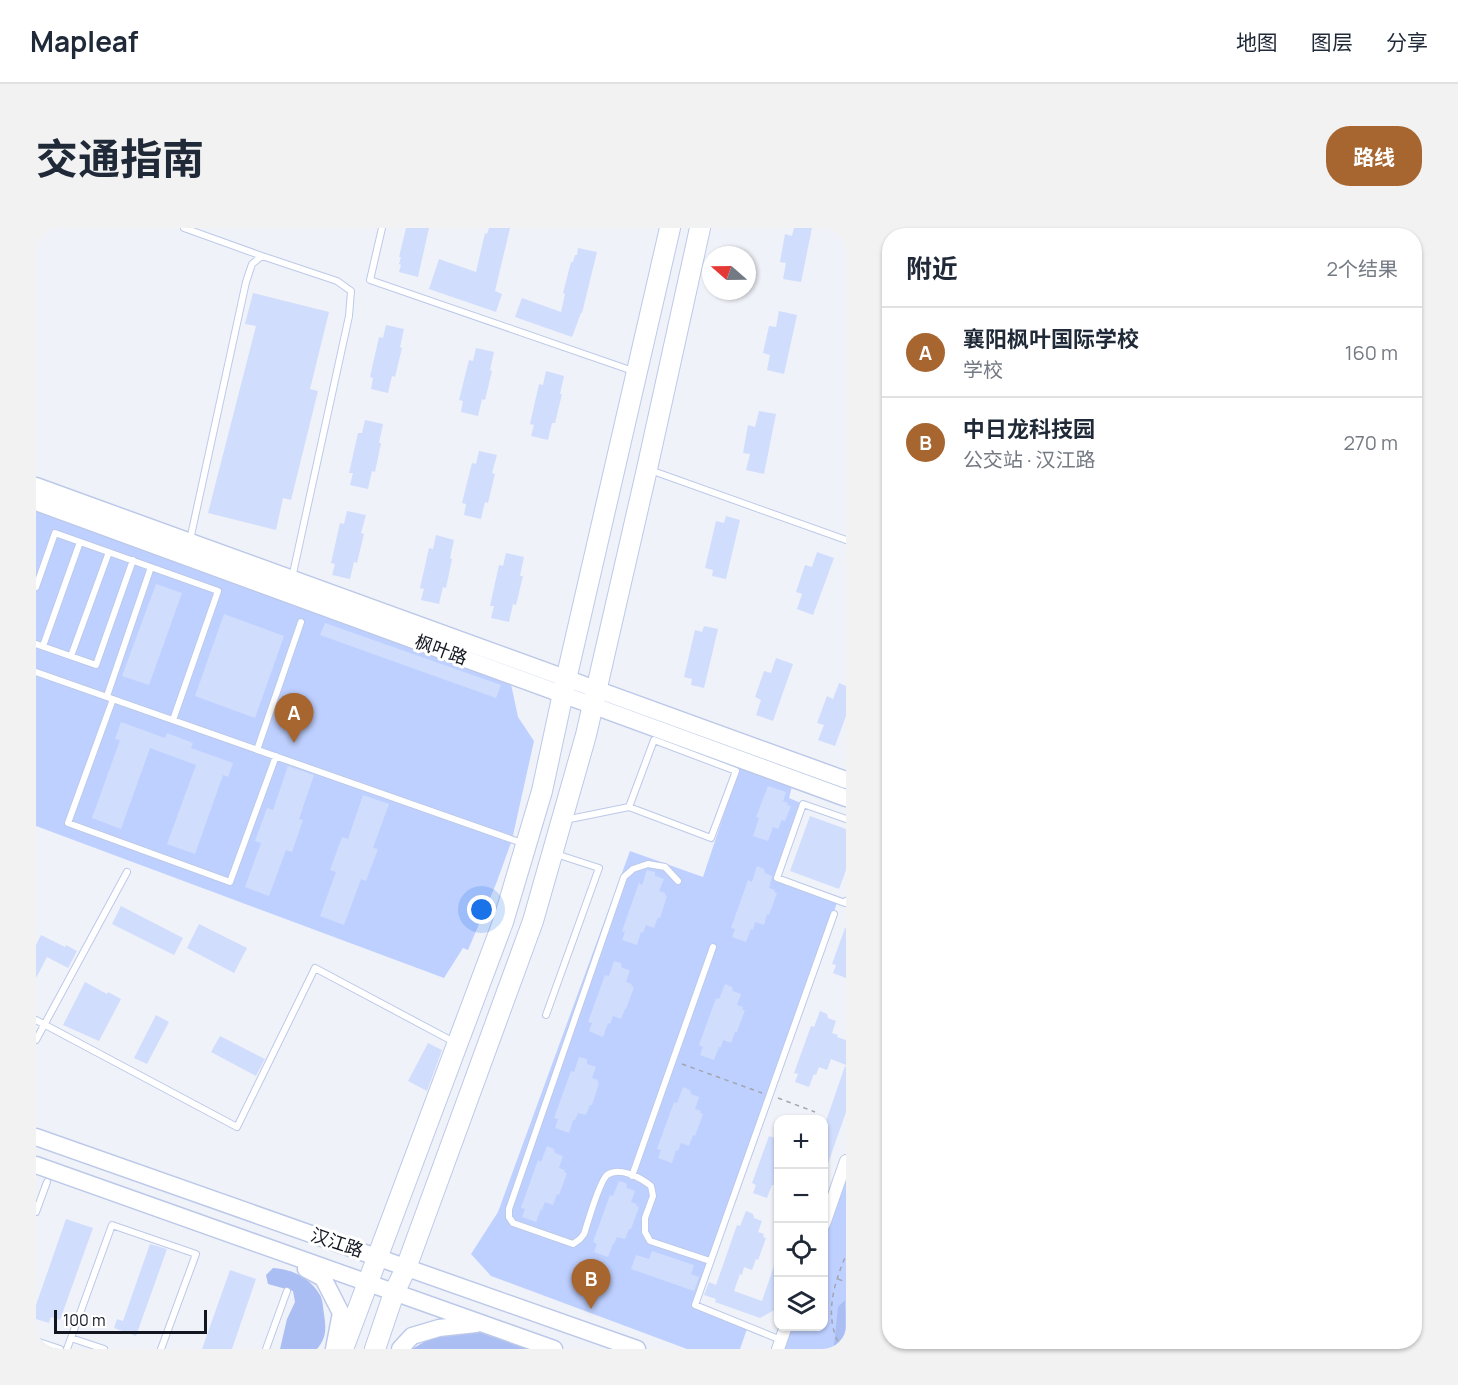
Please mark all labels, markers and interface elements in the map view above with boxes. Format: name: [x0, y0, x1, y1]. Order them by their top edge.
text: Mapleaf: [30, 22, 138, 60]
text: 地图: [1236, 28, 1278, 56]
text: 图层: [1311, 28, 1353, 56]
text: 分享: [1386, 28, 1428, 56]
button: 路线: [1326, 126, 1422, 186]
text: 交通指南: [36, 129, 204, 187]
north arrow: [702, 246, 756, 300]
text: 附近: [906, 250, 958, 286]
text: 2个结果: [1327, 255, 1398, 282]
text: 襄阳枫叶国际学校: [963, 324, 1139, 354]
text: A: [919, 339, 932, 366]
text: 160 m: [1345, 339, 1398, 366]
text: 学校: [963, 356, 1003, 383]
text: 中日龙科技园: [963, 414, 1095, 444]
text: B: [919, 429, 932, 456]
text: 270 m: [1343, 429, 1398, 456]
text: 公交站 · 汉江路: [963, 446, 1096, 473]
street label: 枫叶路: [412, 629, 471, 670]
pin: A: [274, 694, 314, 743]
your location: [467, 895, 496, 924]
map controls: [774, 1115, 828, 1331]
button: +: [774, 1115, 828, 1169]
button: −: [774, 1169, 828, 1223]
street label: 汉江路: [308, 1222, 367, 1262]
button: locate: [774, 1223, 828, 1277]
pin: B: [572, 1260, 610, 1309]
button: layers: [774, 1277, 828, 1331]
scale bar: [54, 1307, 207, 1334]
text: 100 m: [63, 1309, 106, 1331]

